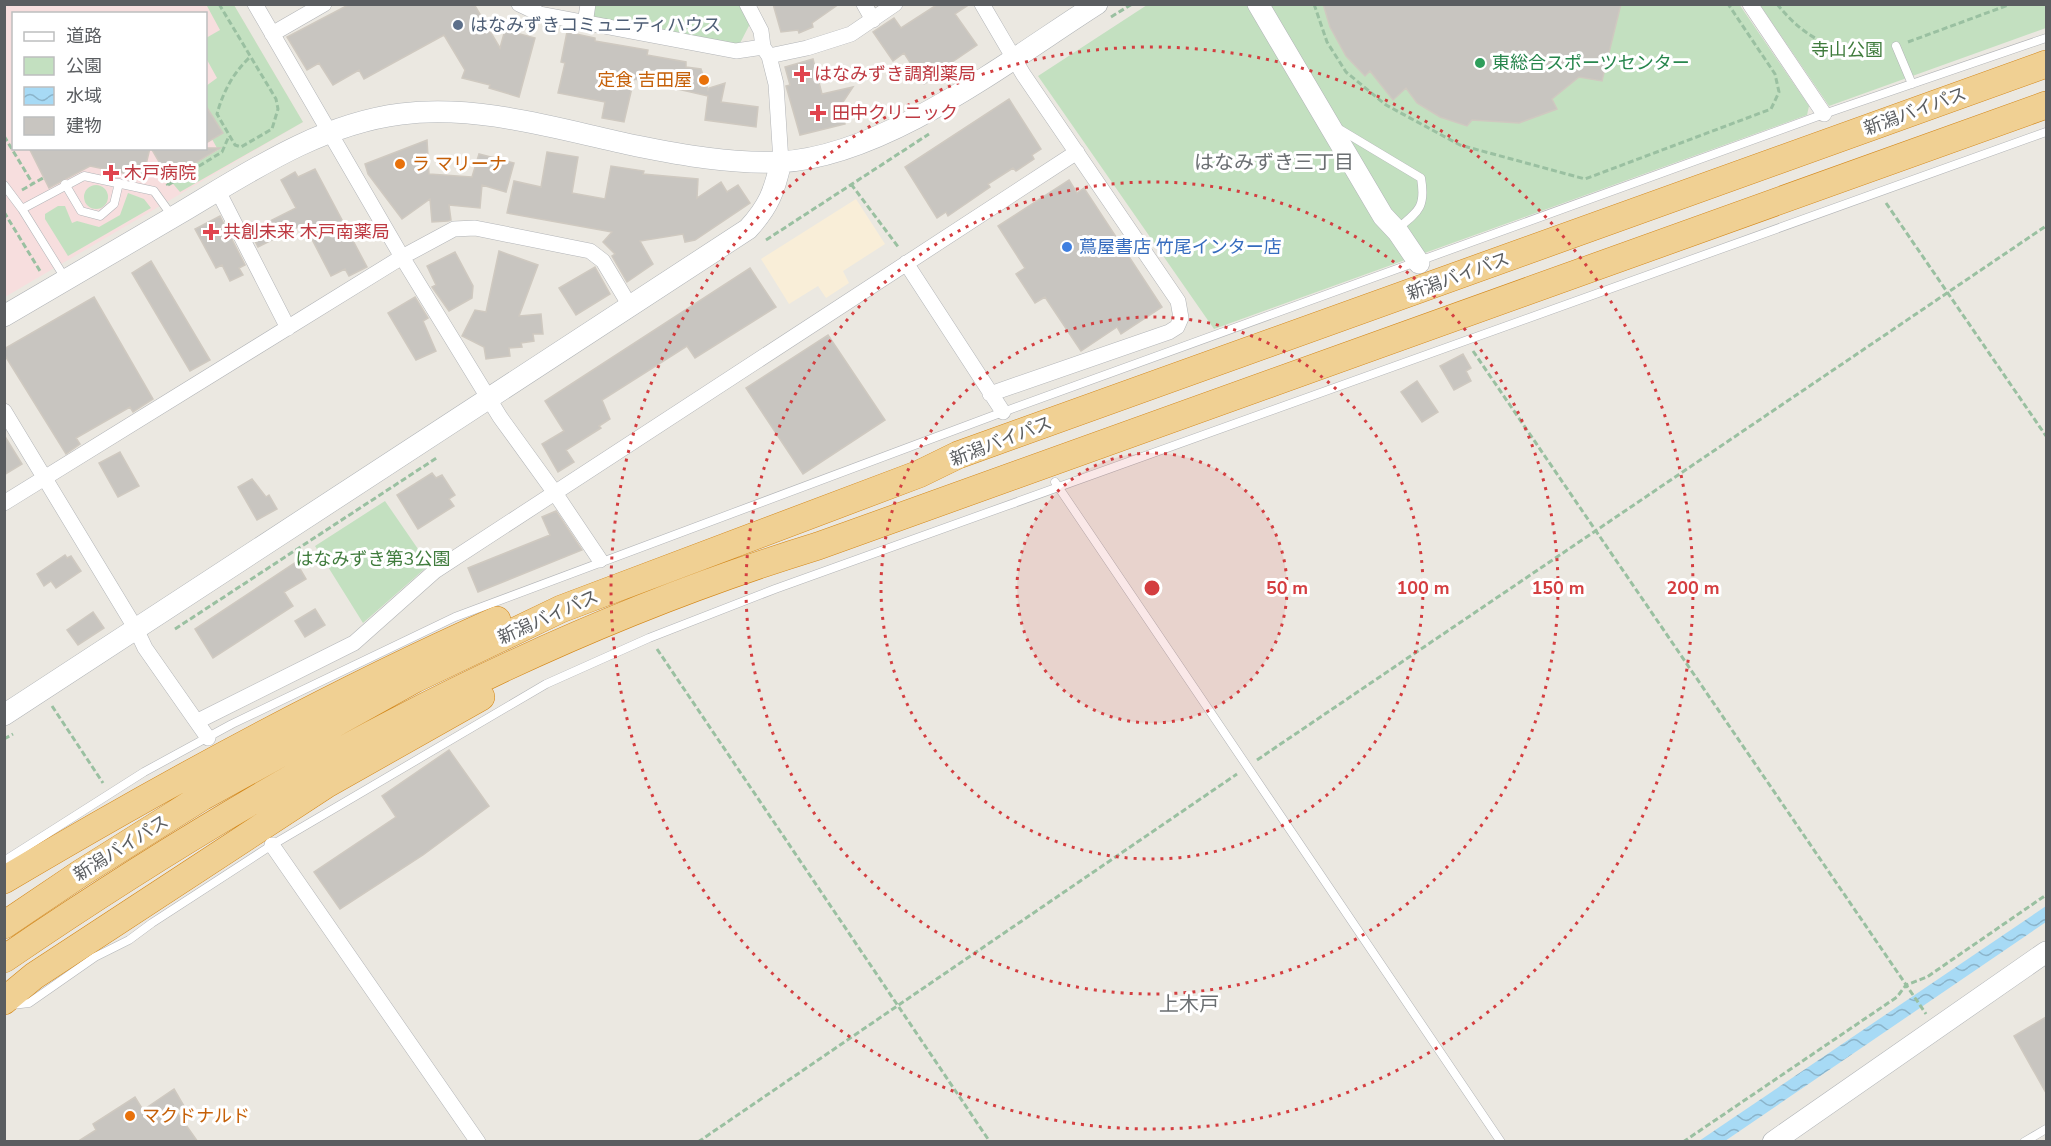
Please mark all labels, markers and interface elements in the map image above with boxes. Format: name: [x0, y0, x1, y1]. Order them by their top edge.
legend: [12, 12, 207, 150]
place label: はなみずきコミュニティハウス: [470, 13, 721, 37]
marker: はなみずきコミュニティハウス: [451, 18, 465, 32]
text: 道路: [66, 24, 102, 48]
park label: 寺山公園: [1811, 38, 1883, 62]
place label: 東総合スポーツセンター: [1492, 51, 1690, 75]
text: 公園: [66, 54, 102, 78]
marker: 東総合スポーツセンター: [1473, 56, 1487, 70]
place label: はなみずき調剤薬局: [814, 62, 976, 86]
marker: はなみずき調剤薬局: [795, 67, 809, 81]
place label: 定食 吉田屋: [597, 68, 692, 92]
marker: 定食 吉田屋: [697, 73, 711, 87]
street label: 新潟バイパス: [1860, 81, 1970, 141]
text: 水域: [66, 84, 102, 108]
place label: 田中クリニック: [832, 101, 958, 125]
marker: 田中クリニック: [809, 104, 827, 122]
text: 建物: [66, 114, 102, 138]
district label: はなみずき三丁目: [1194, 149, 1354, 176]
place label: ラ マリーナ: [412, 152, 507, 176]
marker: ラ マリーナ: [393, 157, 407, 171]
place label: 木戸病院: [124, 161, 196, 185]
marker: 木戸病院: [102, 164, 120, 182]
place label: 共創未来 木戸南薬局: [223, 220, 390, 244]
marker: 共創未来 木戸南薬局: [204, 225, 218, 239]
place label: 蔦屋書店 竹尾インター店: [1079, 235, 1282, 259]
marker: 蔦屋書店 竹尾インター店: [1060, 240, 1074, 254]
street label: 新潟バイパス: [1403, 246, 1513, 306]
street label: 新潟バイパス: [946, 411, 1056, 471]
park label: はなみずき第3公園: [296, 547, 450, 571]
text: 50 m: [1266, 576, 1308, 600]
text: 100 m: [1396, 576, 1450, 600]
text: 150 m: [1531, 576, 1585, 600]
text: 200 m: [1666, 576, 1720, 600]
centre of rings: [1142, 578, 1162, 598]
street label: 新潟バイパス: [494, 584, 602, 650]
street label: 新潟バイパス: [69, 809, 173, 887]
district label: 上木戸: [1159, 991, 1219, 1018]
place label: マクドナルド: [142, 1104, 250, 1128]
marker: マクドナルド: [123, 1109, 137, 1123]

